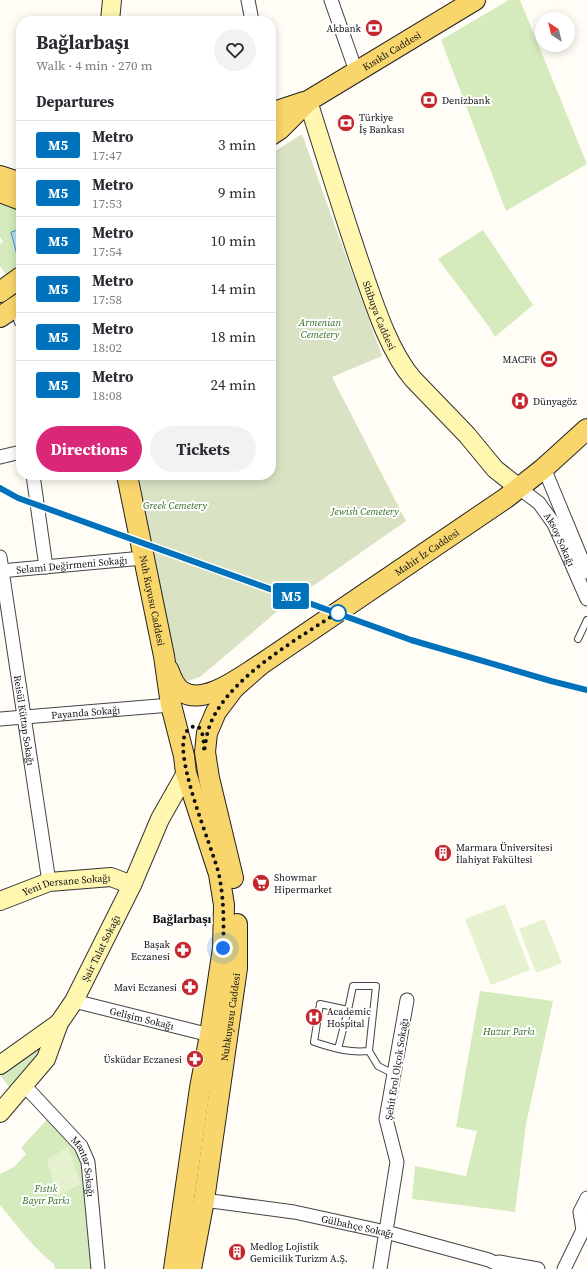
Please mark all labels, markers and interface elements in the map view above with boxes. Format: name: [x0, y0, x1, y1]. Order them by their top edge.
north arrow: [535, 12, 575, 52]
map controls: [535, 12, 575, 52]
bank icon: Akbank: [364, 18, 384, 38]
place label: Akbank: [327, 22, 362, 35]
street label: Kısıklı Caddesi: [360, 28, 423, 74]
text: Bağlarbaşı: [36, 29, 129, 55]
button: heart: [214, 29, 256, 71]
text: Walk · 4 min · 270 m: [36, 57, 152, 74]
bank icon: Denizbank: [419, 90, 439, 110]
text: Departures: [36, 91, 114, 112]
place label: Denizbank: [442, 94, 491, 107]
place label: Türkiye İş Bankası: [359, 111, 404, 136]
bank icon: Türkiye İş Bankası: [336, 113, 356, 133]
text: Metro: [92, 126, 133, 147]
text: 3 min: [218, 134, 256, 155]
text: M5: [48, 135, 68, 155]
text: 17:47: [92, 147, 122, 164]
text: Metro: [92, 174, 133, 195]
text: 9 min: [218, 182, 256, 203]
text: M5: [48, 183, 68, 203]
text: 17:53: [92, 195, 122, 212]
text: Metro: [92, 222, 133, 243]
text: 10 min: [210, 230, 256, 251]
text: M5: [48, 231, 68, 251]
text: 17:54: [92, 243, 122, 260]
text: Metro: [92, 270, 133, 291]
text: 14 min: [210, 278, 256, 299]
text: M5: [48, 279, 68, 299]
street label: Shibuya Caddesi: [360, 279, 399, 352]
text: 17:58: [92, 291, 122, 308]
park label: Armenian Cemetery: [298, 316, 342, 341]
text: Metro: [92, 318, 133, 339]
text: 18 min: [210, 326, 256, 347]
text: M5: [48, 327, 68, 347]
text: 18:02: [92, 339, 122, 356]
sports icon: MACFit: [539, 349, 559, 369]
place label: MACFit: [503, 353, 537, 366]
text: Metro: [92, 366, 133, 387]
text: 24 min: [210, 374, 256, 395]
text: M5: [48, 375, 68, 395]
text: 18:08: [92, 387, 122, 404]
hospital icon: Dünyagöz: [510, 391, 530, 411]
place label: Dünyagöz: [533, 395, 577, 408]
button: Directions: [36, 426, 142, 472]
button: Tickets: [150, 426, 256, 472]
park label: Greek Cemetery: [143, 499, 207, 512]
park label: Jewish Cemetery: [329, 505, 399, 518]
street label: Aksoy Sokağı: [541, 510, 578, 568]
street label: Mahir İz Caddesi: [392, 526, 462, 579]
street label: Selami Değirmeni Sokağı: [16, 553, 128, 577]
street label: Nuh Kuyusu Caddesi: [137, 554, 168, 647]
line badge: M5: [273, 583, 309, 609]
text: M5: [281, 586, 301, 606]
unlabelled marker: [329, 604, 347, 622]
street label: Reisül Küttap Sokağı: [11, 674, 37, 766]
street label: Payanda Sokağı: [51, 703, 121, 722]
place label: Marmara Üniversitesi İlahiyat Fakültesi: [456, 841, 553, 866]
building icon: Marmara Üniversitesi İlahiyat Fakültesi: [433, 843, 453, 863]
street label: Yeni Dersane Sokağı: [20, 871, 111, 899]
place label: Showmar Hipermarket: [274, 871, 332, 896]
supermarket icon: Showmar Hipermarket: [251, 873, 271, 893]
district label: Bağlarbaşı: [153, 911, 212, 927]
street label: Şair Talat Sokağı: [79, 913, 123, 984]
place label: Başak Eczanesi: [131, 938, 171, 963]
your location: [213, 938, 233, 958]
pharmacy icon: Başak Eczanesi: [173, 940, 193, 960]
street label: Nuhkuyusu Caddesi: [218, 972, 243, 1062]
pharmacy icon: Mavi Eczanesi: [180, 977, 200, 997]
place label: Mavi Eczanesi: [114, 981, 177, 994]
street label: Gelişim Sokağı: [108, 1004, 175, 1033]
place label: Academic Hospital: [327, 1005, 371, 1030]
hospital icon: Academic Hospital: [304, 1007, 324, 1027]
street label: Şehit Erol Olçok Sokağı: [382, 1017, 411, 1121]
park label: Huzur Parkı: [482, 1025, 535, 1038]
pharmacy icon: Üsküdar Eczanesi: [185, 1049, 205, 1069]
place label: Üsküdar Eczanesi: [104, 1053, 182, 1066]
street label: Mantar Sokağı: [68, 1134, 97, 1198]
park label: Fıstık Bayır Parkı: [21, 1182, 70, 1207]
street label: Gülbahçe Sokağı: [320, 1212, 395, 1241]
place label: Medlog Lojistik Gemicilik Turizm A.Ş.: [250, 1240, 348, 1265]
building icon: Medlog Lojistik Gemicilik Turizm A.Ş.: [227, 1242, 247, 1262]

